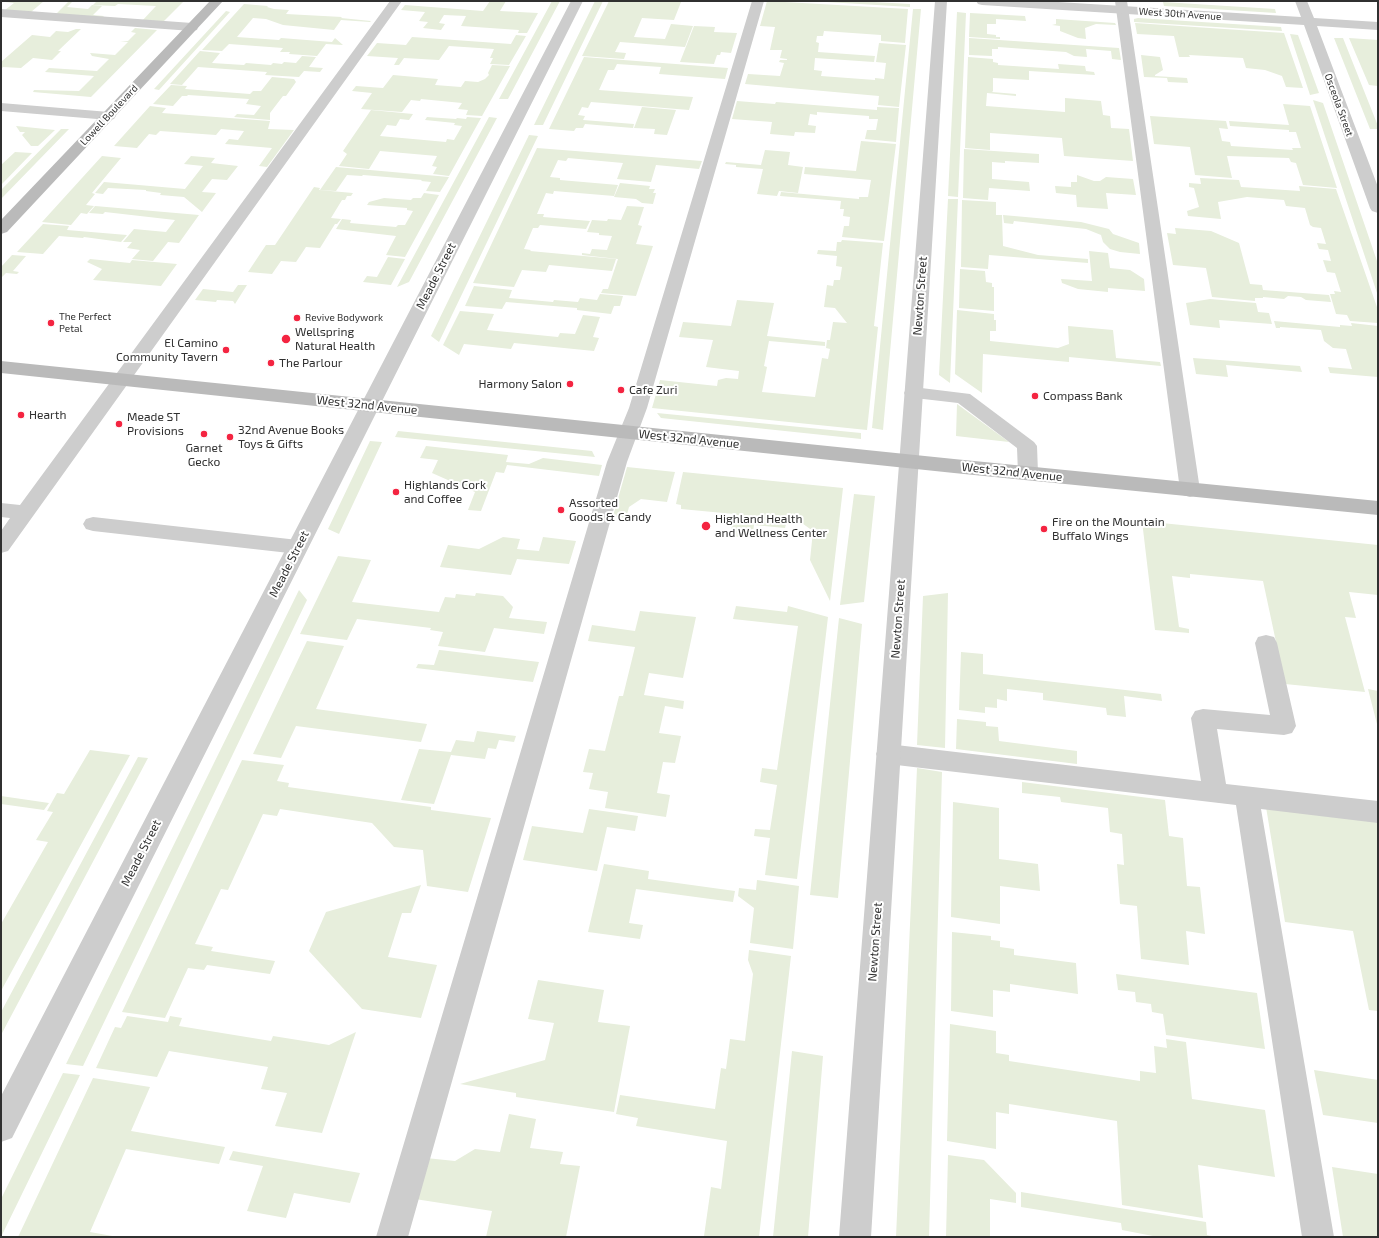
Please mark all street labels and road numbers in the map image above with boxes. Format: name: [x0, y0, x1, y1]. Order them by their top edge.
street label: West 30th Avenue: [1138, 5, 1222, 23]
street label: Osceola Street: [1322, 72, 1356, 138]
street label: Lowell Boulevard: [78, 82, 140, 148]
street label: Meade Street: [413, 240, 459, 312]
street label: Newton Street: [910, 256, 930, 336]
street label: West 32nd Avenue: [316, 393, 418, 417]
street label: West 32nd Avenue: [638, 427, 740, 451]
street label: West 32nd Avenue: [961, 460, 1063, 484]
street label: Meade Street: [266, 528, 312, 600]
street label: Newton Street: [888, 579, 908, 659]
street label: Meade Street: [118, 817, 164, 889]
street label: Newton Street: [865, 902, 885, 982]

